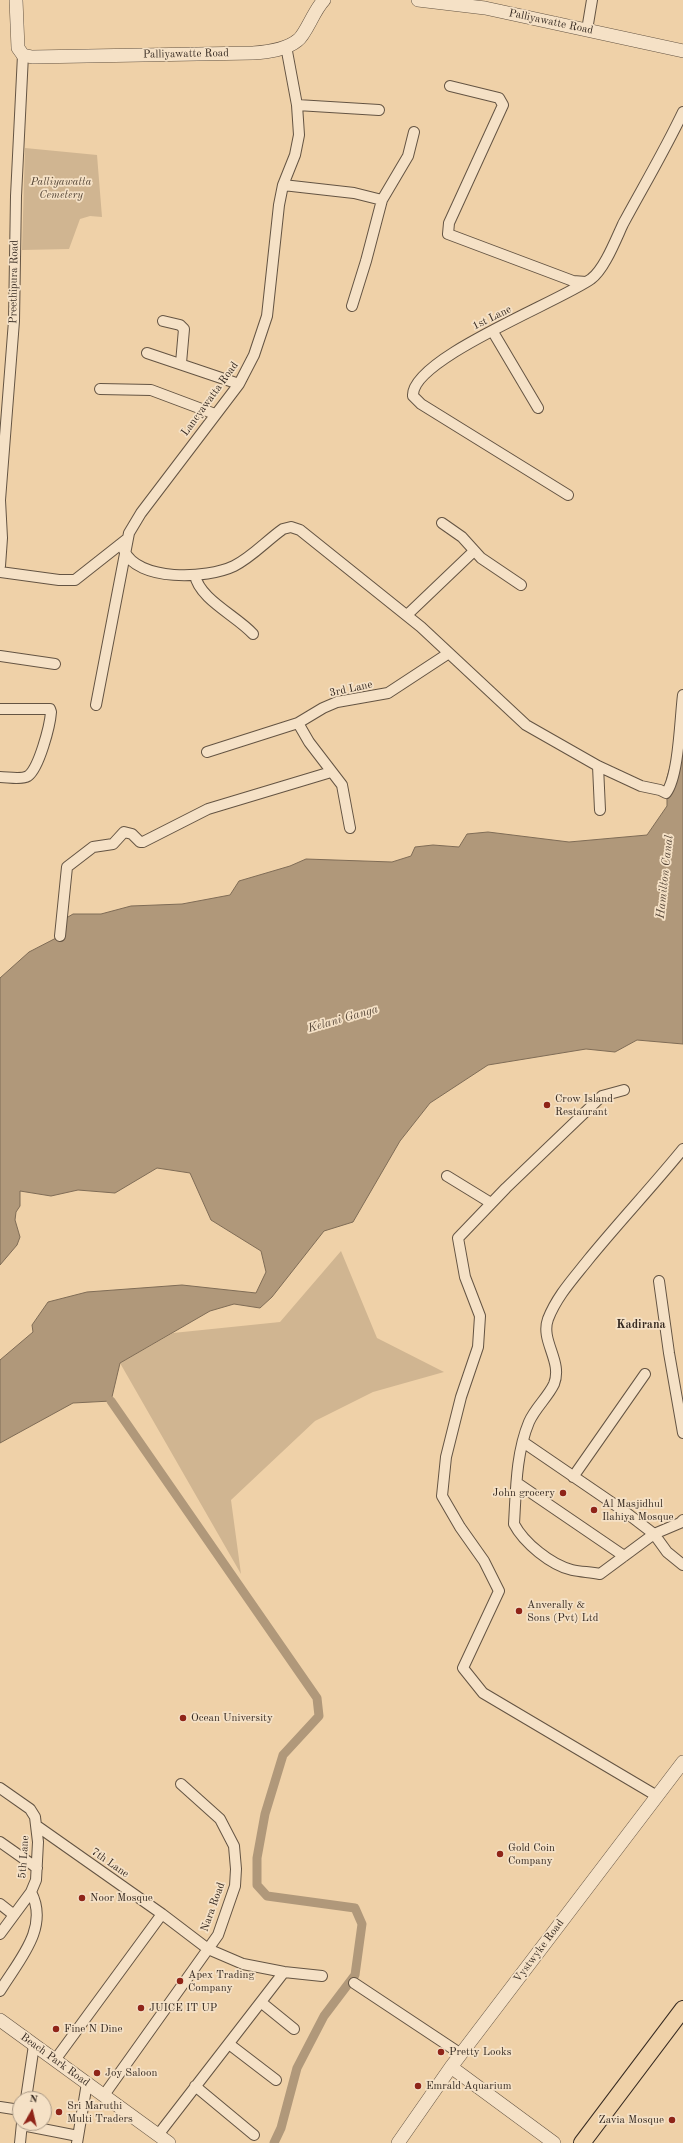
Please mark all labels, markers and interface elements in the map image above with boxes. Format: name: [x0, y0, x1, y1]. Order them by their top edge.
street label: Palliyawatte Road: [508, 7, 594, 37]
street label: Palliyawatte Road: [143, 47, 229, 61]
park label: Palliyawatta Cemetery: [31, 175, 91, 201]
street label: Preethipura Road: [7, 240, 21, 324]
street label: 1st Lane: [470, 303, 514, 333]
street label: Lancyawatta Road: [179, 359, 241, 439]
street label: 3rd Lane: [328, 678, 374, 700]
water label: Hamilton Canal: [653, 834, 677, 920]
water label: Kelani Ganga: [306, 1002, 380, 1036]
place label: Crow Island Restaurant: [555, 1092, 613, 1118]
marker: Crow Island Restaurant: [542, 1100, 552, 1110]
district label: Kadirana: [616, 1318, 666, 1332]
place label: John grocery: [492, 1486, 555, 1500]
marker: John grocery: [558, 1488, 568, 1498]
place label: Al Masjidhul Ilahiya Mosque: [602, 1497, 674, 1523]
marker: Al Masjidhul Ilahiya Mosque: [589, 1505, 599, 1515]
place label: Anverally & Sons (Pvt) Ltd: [527, 1598, 598, 1624]
marker: Anverally & Sons (Pvt) Ltd: [514, 1606, 524, 1616]
place label: Ocean University: [191, 1711, 273, 1725]
marker: Ocean University: [178, 1713, 188, 1723]
street label: 5th Lane: [16, 1835, 32, 1879]
place label: Gold Coin Company: [508, 1841, 555, 1867]
street label: 7th Lane: [89, 1845, 131, 1881]
marker: Gold Coin Company: [495, 1849, 505, 1859]
street label: Nara Road: [198, 1881, 228, 1933]
place label: Noor Mosque: [90, 1891, 153, 1905]
marker: Noor Mosque: [77, 1893, 87, 1903]
street label: Vystwyke Road: [511, 1917, 567, 1985]
place label: Apex Trading Company: [188, 1968, 254, 1994]
marker: Apex Trading Company: [175, 1976, 185, 1986]
place label: JUICE IT UP: [149, 2001, 217, 2015]
marker: JUICE IT UP: [136, 2003, 146, 2013]
place label: Fine N Dine: [64, 2022, 123, 2036]
marker: Fine N Dine: [51, 2024, 61, 2034]
street label: Beach Park Road: [18, 2031, 92, 2089]
place label: Pretty Looks: [449, 2045, 511, 2059]
marker: Pretty Looks: [436, 2047, 446, 2057]
place label: Joy Saloon: [105, 2066, 157, 2080]
marker: Joy Saloon: [92, 2068, 102, 2078]
place label: Emrald Aquarium: [426, 2079, 511, 2093]
marker: Emrald Aquarium: [413, 2081, 423, 2091]
north arrow: [12, 2091, 52, 2131]
text: N: [29, 2094, 39, 2106]
place label: Sri Maruthi Multi Traders: [67, 2099, 133, 2125]
marker: Sri Maruthi Multi Traders: [54, 2107, 64, 2117]
place label: Zavia Mosque: [599, 2113, 664, 2127]
marker: Zavia Mosque: [667, 2115, 677, 2125]

